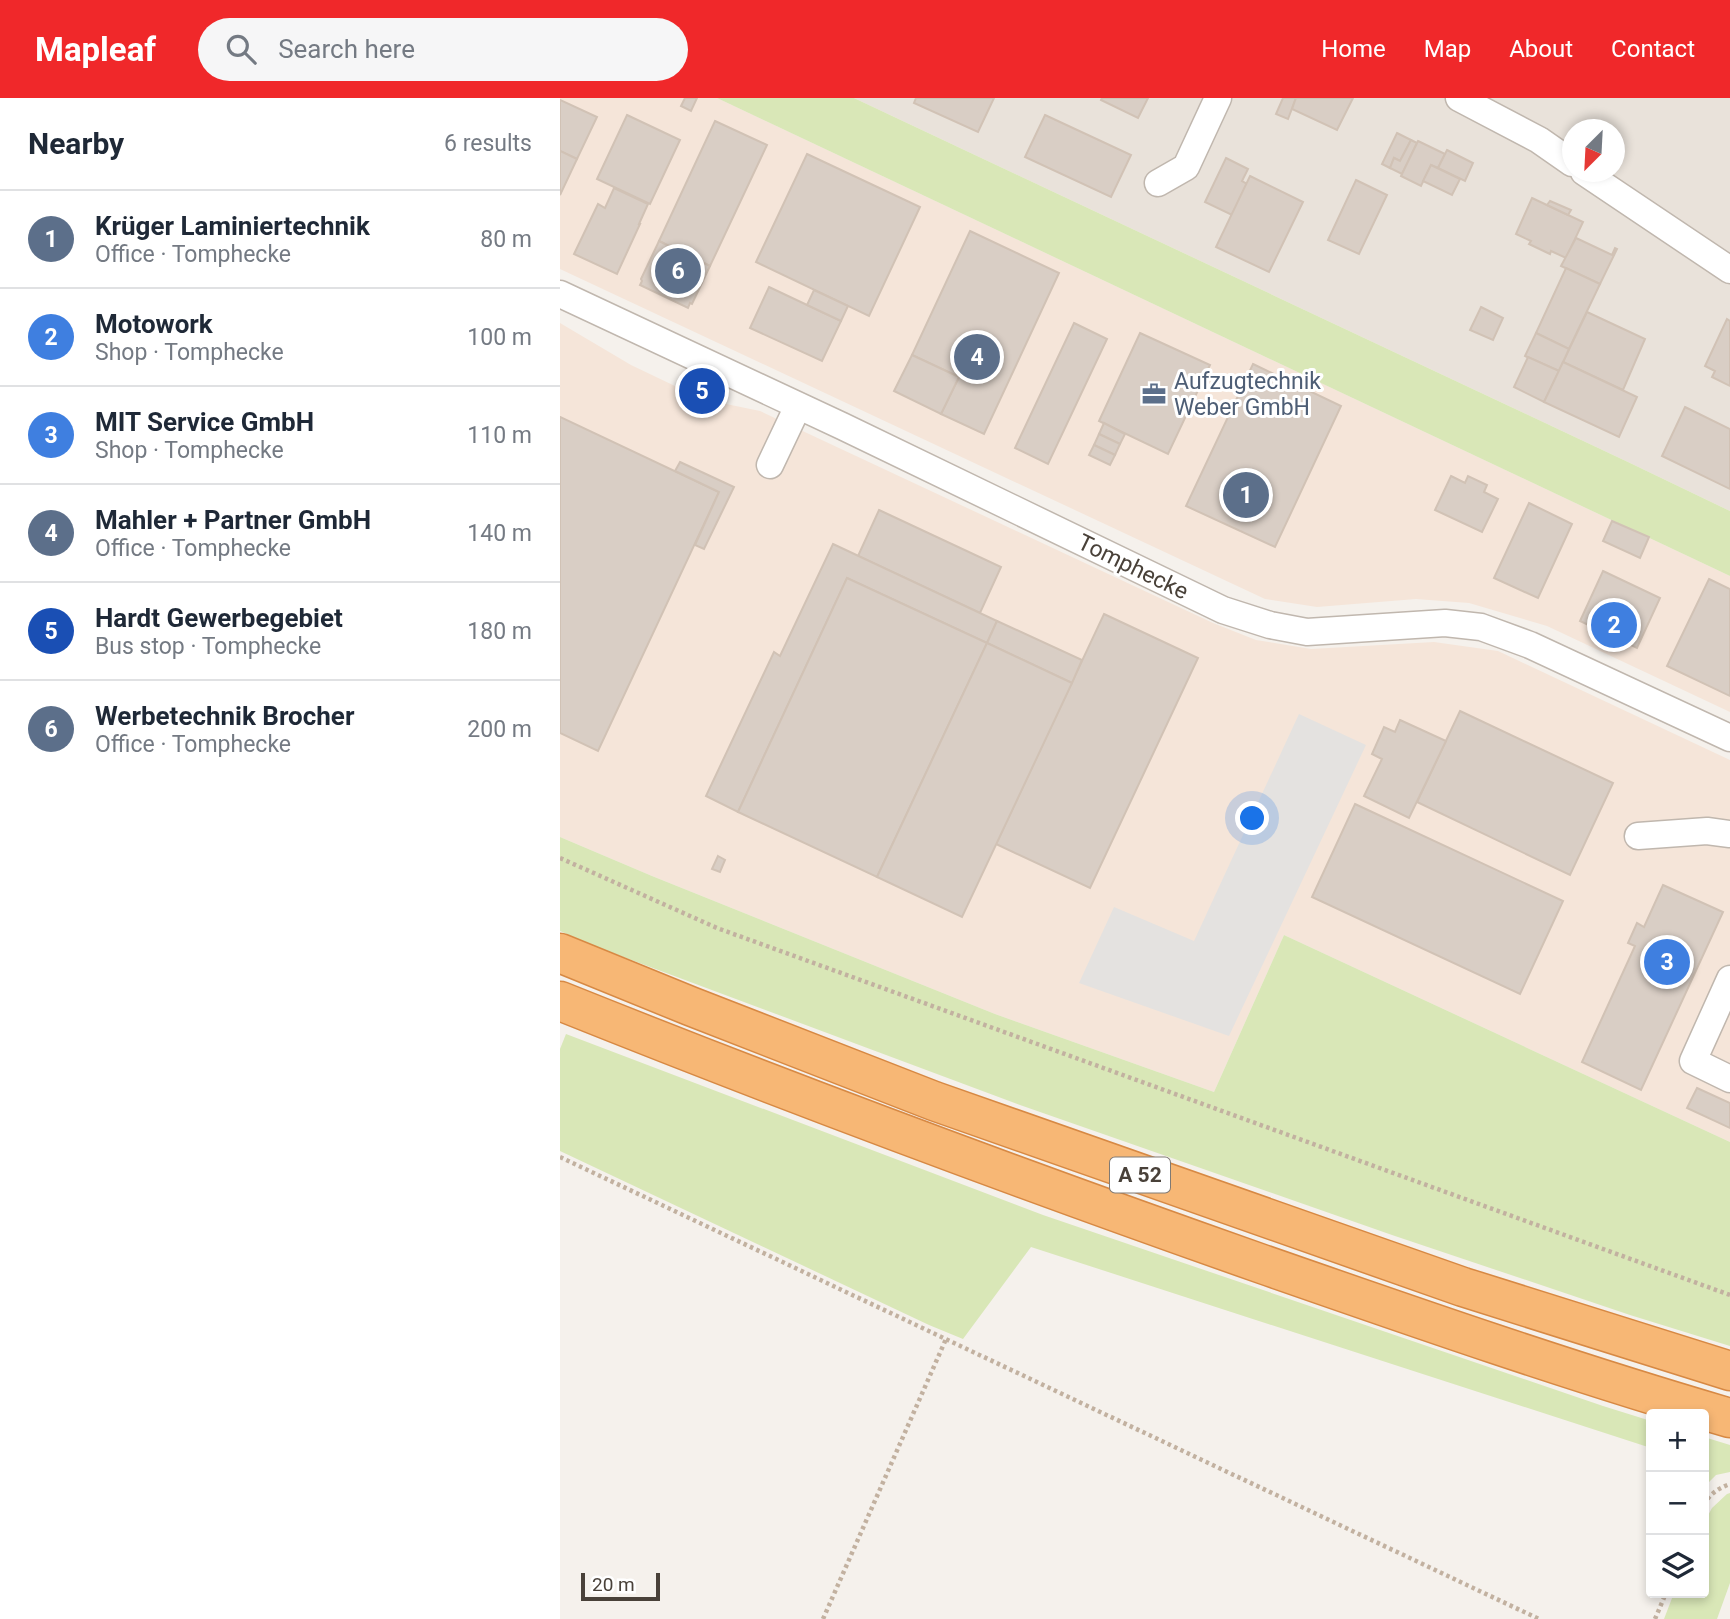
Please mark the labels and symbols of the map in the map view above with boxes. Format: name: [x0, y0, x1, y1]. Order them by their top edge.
north arrow: [1562, 119, 1625, 182]
pin: 6: [655, 245, 701, 297]
pin: 4: [954, 331, 1000, 383]
pin: 5: [679, 365, 725, 417]
place label: Aufzugtechnik Weber GmbH: [1174, 368, 1321, 421]
office icon: Aufzugtechnik Weber GmbH: [1140, 380, 1168, 408]
pin: 1: [1223, 469, 1269, 521]
street label: Tomphecke: [1073, 529, 1193, 605]
pin: 2: [1591, 599, 1637, 651]
your location: [1235, 801, 1269, 835]
pin: 3: [1644, 936, 1690, 988]
road number: A 52: [1110, 1158, 1170, 1192]
scale bar: [581, 1570, 660, 1602]

